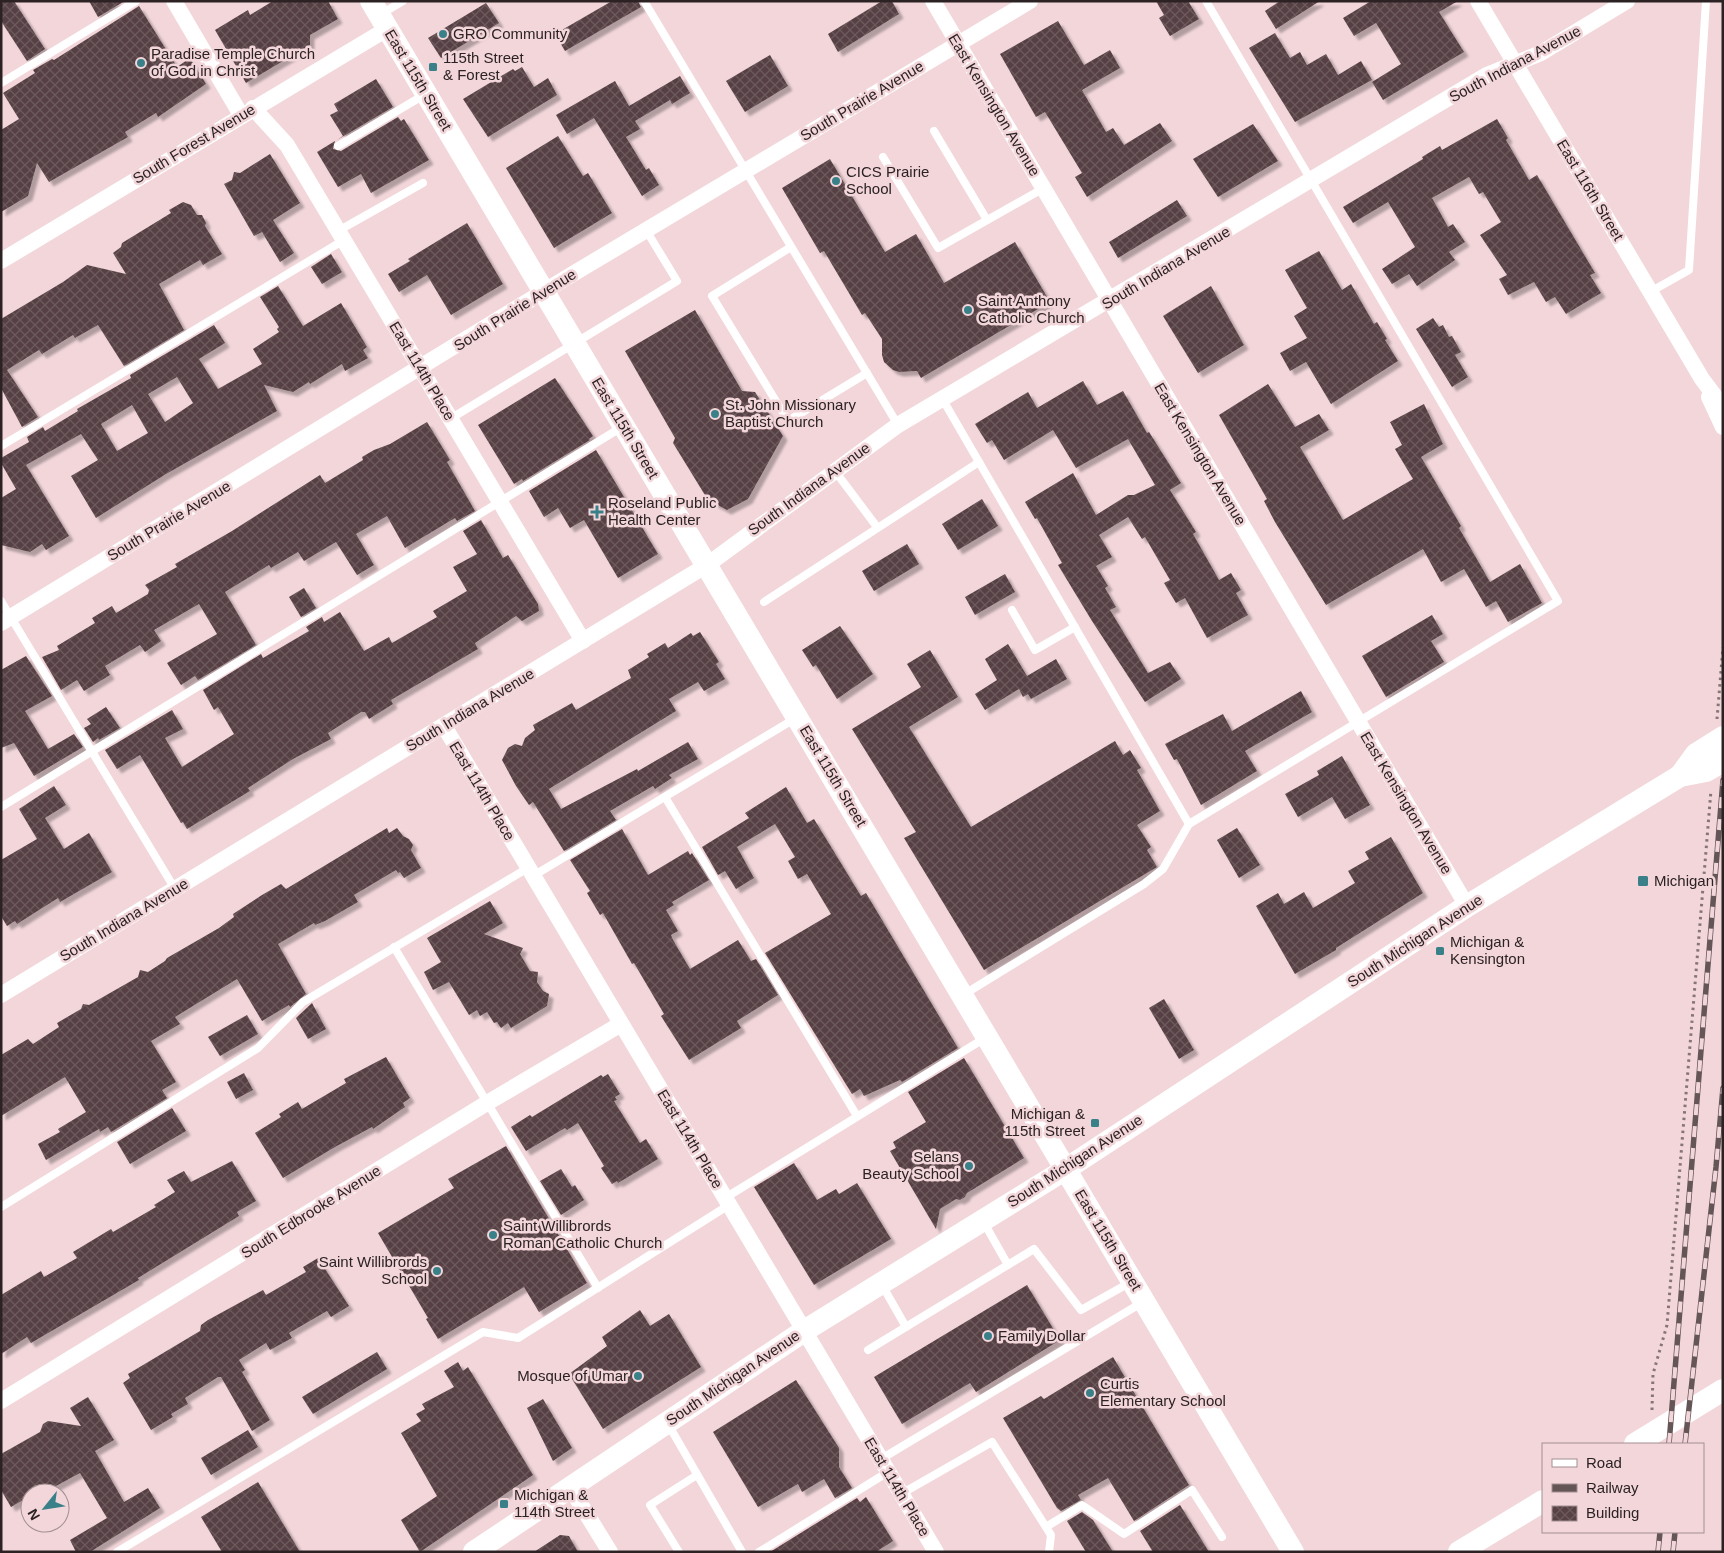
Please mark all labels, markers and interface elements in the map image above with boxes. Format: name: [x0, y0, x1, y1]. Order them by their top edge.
street label: South Indiana Avenue: [1446, 22, 1583, 105]
place label: GRO Community: [453, 25, 568, 42]
street label: East 115th Street: [382, 26, 456, 134]
marker: GRO Community: [437, 28, 449, 40]
street label: East Kensington Avenue: [945, 30, 1044, 179]
place label: Paradise Temple Church of God in Christ: [151, 45, 315, 79]
place label: 115th Street & Forest: [443, 49, 524, 83]
marker: Paradise Temple Church of God in Christ: [135, 57, 147, 69]
street label: South Prairie Avenue: [797, 57, 926, 144]
marker: 115th Street & Forest: [427, 61, 439, 73]
street label: South Forest Avenue: [129, 100, 258, 187]
street label: East 116th Street: [1554, 136, 1628, 244]
place label: CICS Prairie School: [846, 163, 929, 197]
marker: CICS Prairie School: [830, 175, 842, 187]
street label: South Indiana Avenue: [1099, 223, 1233, 313]
street label: South Prairie Avenue: [451, 265, 579, 354]
place label: Saint Anthony Catholic Church: [978, 292, 1085, 326]
marker: Saint Anthony Catholic Church: [962, 304, 974, 316]
street label: East 114th Place: [386, 318, 459, 423]
street label: East 115th Street: [589, 374, 663, 482]
street label: East Kensington Avenue: [1151, 379, 1250, 528]
place label: St. John Missionary Baptist Church: [725, 396, 856, 430]
marker: St. John Missionary Baptist Church: [709, 408, 721, 420]
street label: South Indiana Avenue: [744, 439, 873, 539]
street label: South Prairie Avenue: [104, 477, 233, 564]
place label: Roseland Public Health Center: [608, 494, 717, 528]
marker: Roseland Public Health Center: [590, 505, 604, 519]
street label: South Indiana Avenue: [403, 665, 537, 755]
street label: East 115th Street: [797, 722, 871, 830]
street label: East Kensington Avenue: [1357, 728, 1456, 877]
street label: East 114th Place: [446, 738, 519, 843]
place label: Michigan: [1654, 872, 1714, 889]
marker: Michigan: [1636, 874, 1650, 888]
street label: South Indiana Avenue: [57, 875, 191, 965]
street label: South Michigan Avenue: [1344, 891, 1485, 991]
place label: Michigan & Kensington: [1450, 933, 1525, 967]
marker: Michigan & Kensington: [1434, 945, 1446, 957]
street label: East 114th Place: [654, 1086, 727, 1191]
place label: Michigan & 115th Street: [1004, 1105, 1086, 1139]
street label: South Michigan Avenue: [1004, 1111, 1145, 1211]
marker: Michigan & 115th Street: [1089, 1117, 1101, 1129]
place label: Selans Beauty School: [862, 1148, 959, 1182]
marker: Selans Beauty School: [963, 1160, 975, 1172]
street label: South Edbrooke Avenue: [238, 1162, 384, 1262]
street label: East 115th Street: [1072, 1186, 1146, 1294]
place label: Saint Willibrords Roman Catholic Church: [503, 1217, 662, 1251]
marker: Saint Willibrords Roman Catholic Church: [487, 1229, 499, 1241]
place label: Saint Willibrords School: [319, 1253, 427, 1287]
marker: Saint Willibrords School: [431, 1265, 443, 1277]
street label: South Michigan Avenue: [663, 1327, 803, 1429]
place label: Family Dollar: [998, 1327, 1086, 1344]
marker: Family Dollar: [982, 1330, 994, 1342]
place label: Mosque of Umar: [517, 1367, 628, 1384]
marker: Mosque of Umar: [632, 1370, 644, 1382]
place label: Curtis Elementary School: [1100, 1375, 1226, 1409]
marker: Curtis Elementary School: [1084, 1387, 1096, 1399]
street label: East 114th Place: [861, 1434, 934, 1539]
legend: [1542, 1443, 1704, 1533]
text: Road: [1586, 1454, 1622, 1471]
text: Railway: [1586, 1479, 1639, 1496]
north arrow: [20, 1483, 70, 1533]
place label: Michigan & 114th Street: [514, 1486, 595, 1520]
marker: Michigan & 114th Street: [498, 1498, 510, 1510]
text: Building: [1586, 1504, 1639, 1521]
text: N: [24, 1506, 43, 1523]

